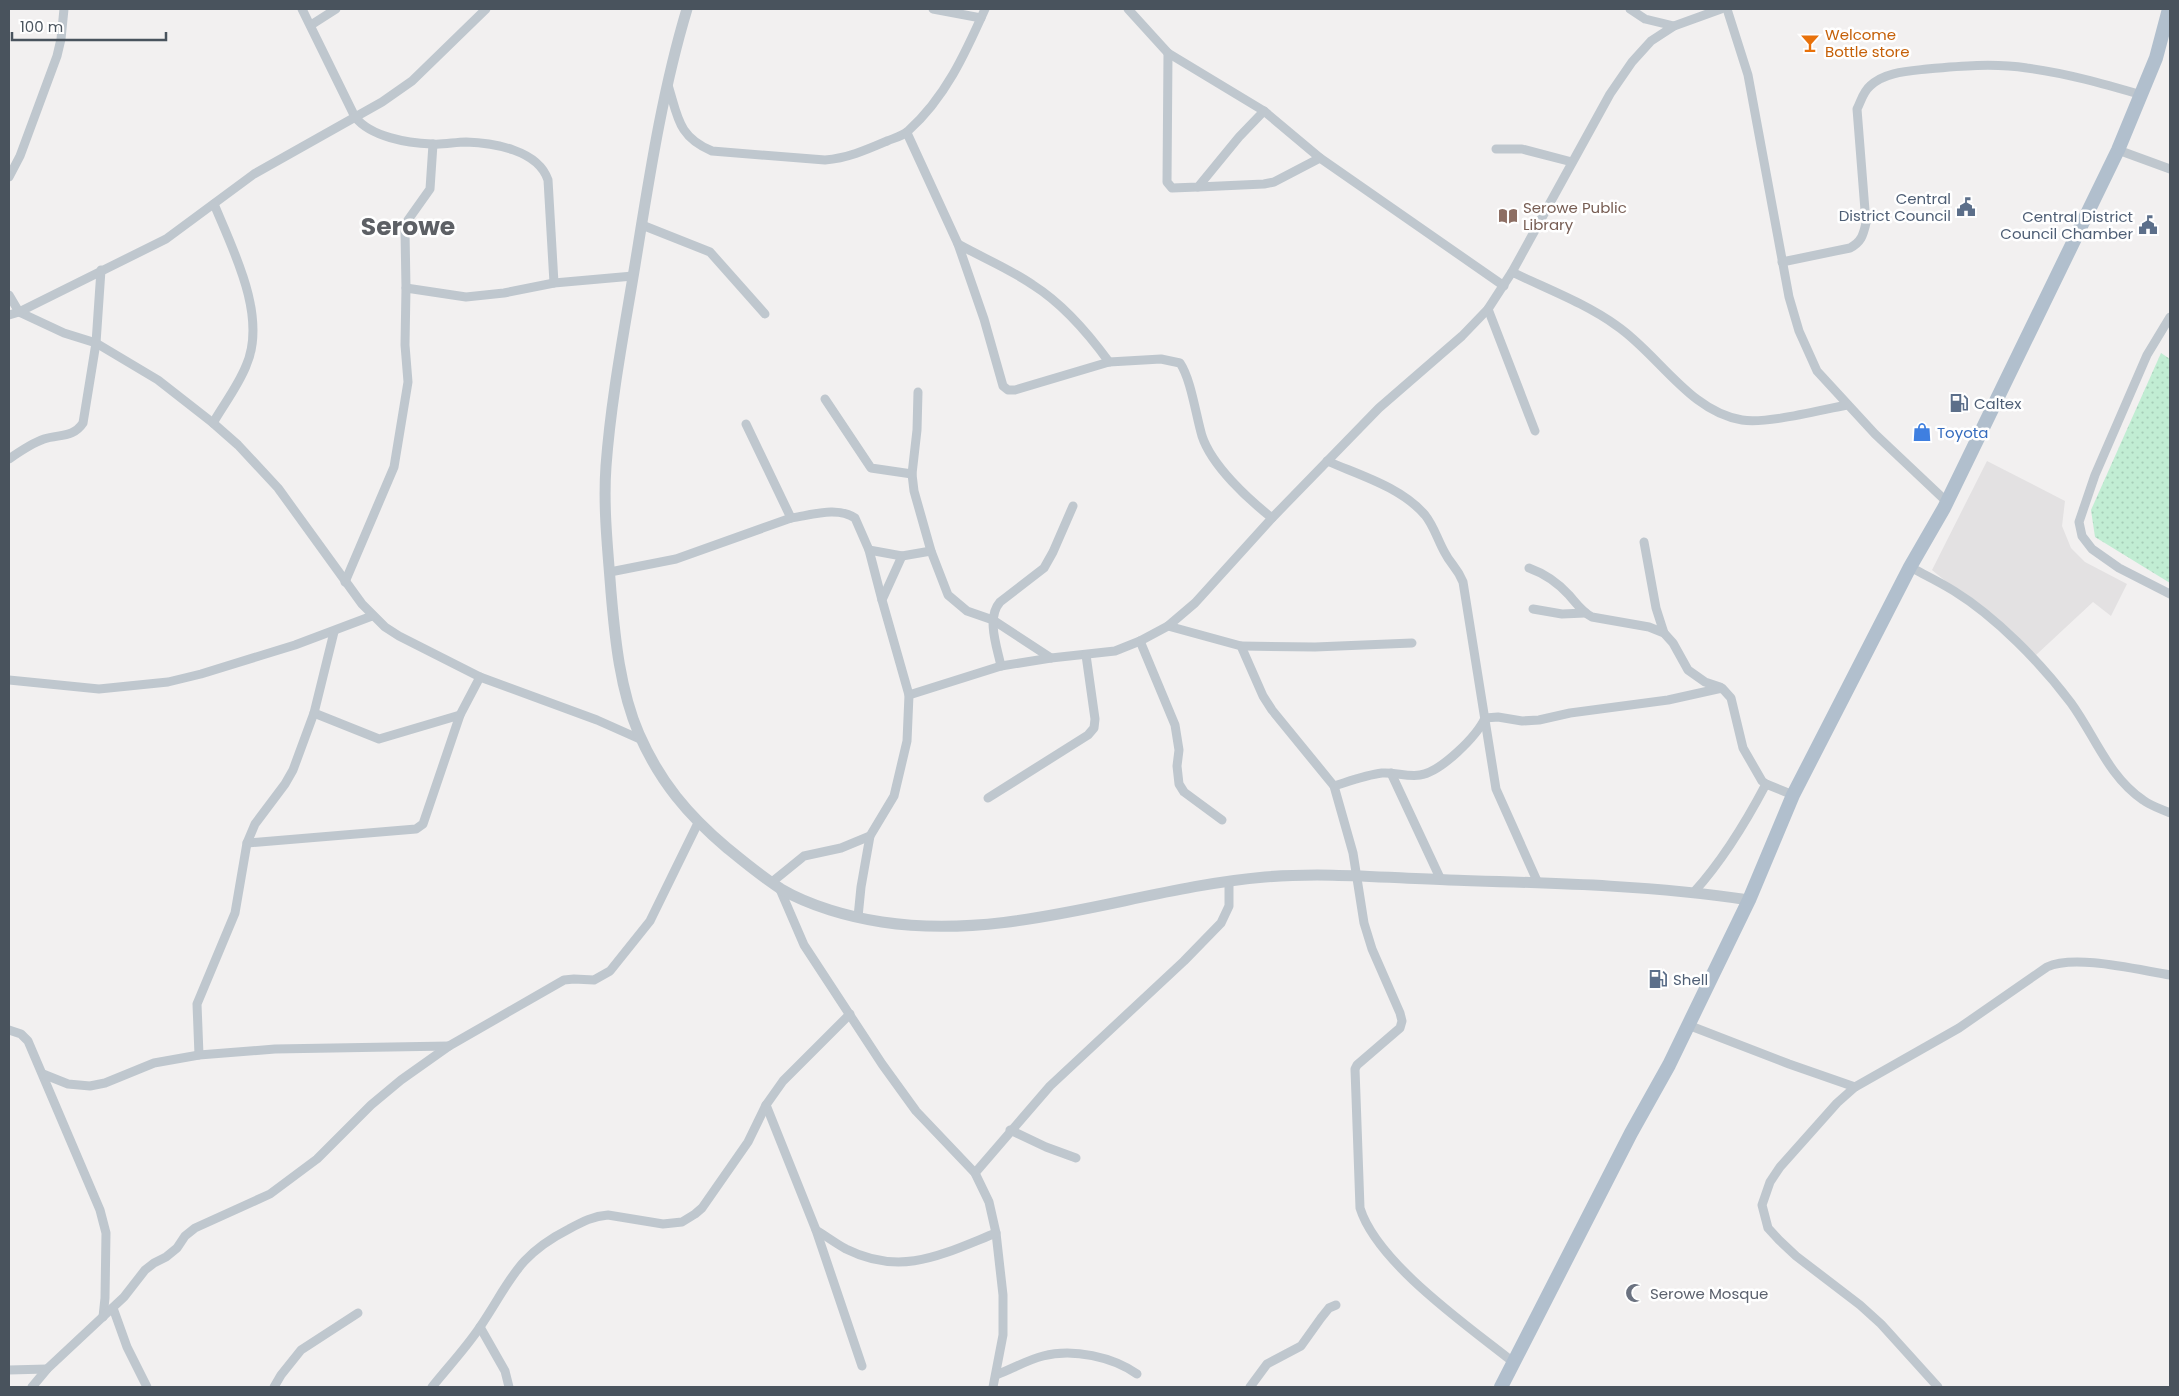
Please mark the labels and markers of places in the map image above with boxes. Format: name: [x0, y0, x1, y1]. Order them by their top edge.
place label: Welcome Bottle store: [1825, 24, 1910, 62]
bar icon: Welcome Bottle store: [1799, 32, 1821, 54]
place label: Central District Council: [1839, 188, 1951, 226]
public building icon: Central District Council: [1955, 196, 1977, 218]
place label: Serowe Public Library: [1523, 197, 1627, 235]
library icon: Serowe Public Library: [1497, 205, 1519, 227]
place label: Central District Council Chamber: [2000, 206, 2133, 244]
public building icon: Central District Council Chamber: [2137, 214, 2159, 236]
fuel station icon: Caltex: [1948, 392, 1970, 414]
place label: Caltex: [1974, 393, 2021, 414]
shop icon: Toyota: [1911, 421, 1933, 443]
place label: Toyota: [1937, 422, 1988, 443]
fuel station icon: Shell: [1647, 968, 1669, 990]
place label: Shell: [1673, 969, 1708, 990]
mosque icon: Serowe Mosque: [1624, 1282, 1646, 1304]
place label: Serowe Mosque: [1650, 1283, 1768, 1304]

